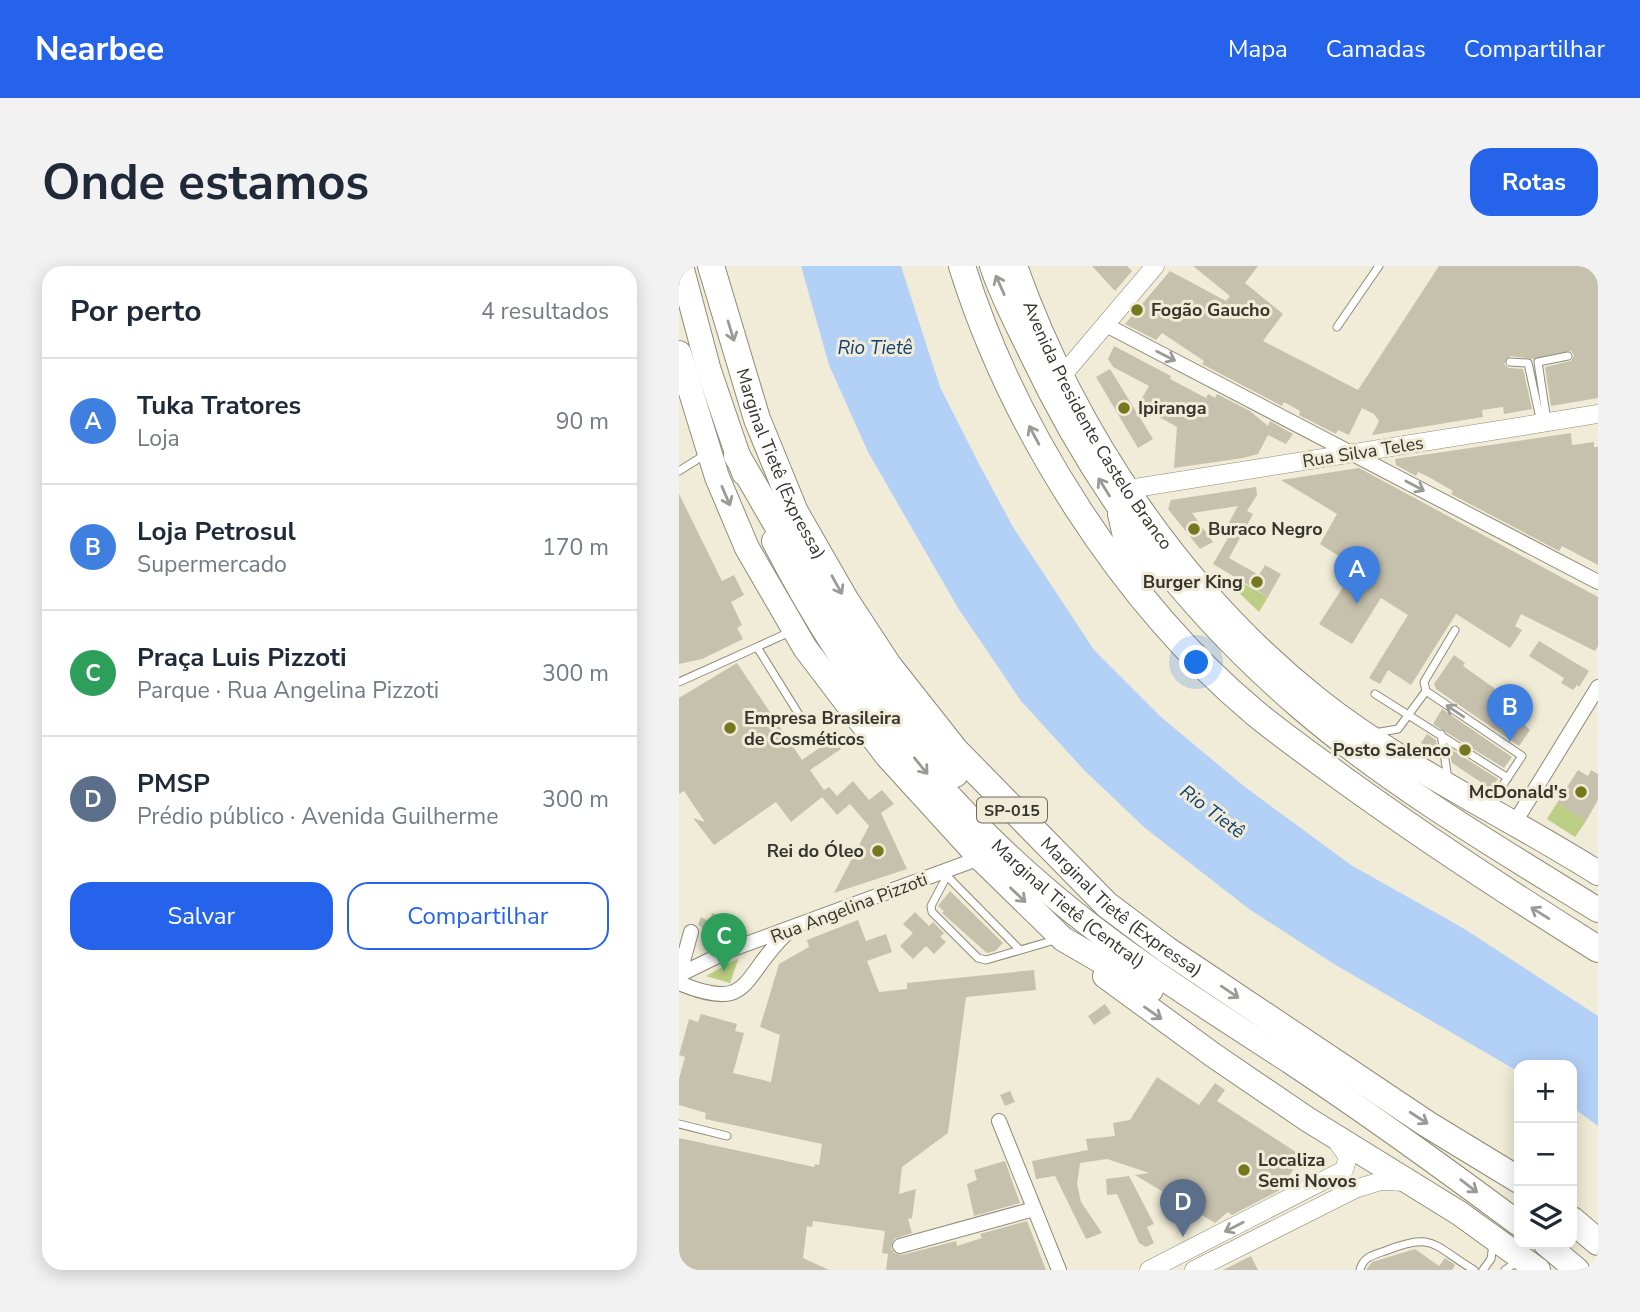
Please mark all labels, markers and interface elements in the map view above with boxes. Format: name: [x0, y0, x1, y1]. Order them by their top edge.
text: Nearbee: [35, 27, 164, 72]
text: Mapa: [1228, 33, 1288, 65]
text: Camadas: [1326, 33, 1426, 65]
text: Compartilhar: [1464, 33, 1605, 65]
button: Rotas: [1470, 148, 1598, 216]
text: Onde estamos: [42, 149, 369, 216]
one-way arrow: [993, 275, 1006, 297]
text: Por perto: [70, 291, 201, 332]
text: 4 resultados: [481, 296, 609, 327]
street label: Avenida Presidente Castelo Branco: [1017, 297, 1178, 555]
place label: Fogão Gaucho: [1151, 298, 1270, 322]
marker: Fogão Gaucho: [1129, 302, 1145, 318]
one-way arrow: [725, 320, 738, 342]
water label: Rio Tietê: [837, 335, 913, 361]
one-way arrow: [1156, 350, 1176, 364]
street label: Marginal Tietê (Expressa): [730, 365, 832, 564]
text: Tuka Tratores: [137, 388, 301, 423]
place label: Ipiranga: [1138, 396, 1207, 420]
marker: Ipiranga: [1116, 400, 1132, 416]
text: A: [84, 406, 102, 437]
text: 90 m: [556, 406, 609, 437]
text: Loja: [137, 423, 180, 454]
one-way arrow: [1027, 425, 1040, 446]
street label: Rua Silva Teles: [1301, 431, 1425, 473]
one-way arrow: [1097, 478, 1111, 498]
one-way arrow: [1404, 479, 1425, 493]
one-way arrow: [720, 485, 733, 507]
text: Loja Petrosul: [137, 514, 296, 549]
place label: Buraco Negro: [1208, 517, 1323, 541]
marker: Buraco Negro: [1186, 521, 1202, 537]
text: B: [85, 532, 101, 563]
text: 170 m: [542, 532, 609, 563]
pin: A: [1334, 546, 1380, 604]
text: Supermercado: [137, 549, 287, 580]
place label: Burger King: [1143, 570, 1243, 594]
marker: Burger King: [1249, 574, 1265, 590]
one-way arrow: [830, 575, 844, 595]
text: Praça Luis Pizzoti: [137, 640, 347, 675]
your location: [1179, 645, 1213, 679]
text: C: [85, 658, 101, 689]
text: 300 m: [542, 658, 609, 689]
text: Parque · Rua Angelina Pizzoti: [137, 675, 439, 706]
pin: B: [1487, 684, 1533, 742]
one-way arrow: [1446, 704, 1465, 718]
place label: Empresa Brasileira de Cosméticos: [744, 706, 901, 751]
marker: Empresa Brasileira de Cosméticos: [722, 720, 738, 736]
place label: Posto Salenco: [1333, 738, 1451, 762]
marker: Posto Salenco: [1457, 742, 1473, 758]
one-way arrow: [913, 756, 929, 774]
text: PMSP: [137, 766, 210, 801]
water label: Rio Tietê: [1175, 779, 1250, 845]
place label: McDonald's: [1469, 780, 1567, 804]
text: D: [84, 784, 102, 815]
text: 300 m: [542, 784, 609, 815]
marker: McDonald's: [1573, 784, 1589, 800]
road number: SP-015: [977, 797, 1047, 822]
text: Prédio público · Avenida Guilherme: [137, 801, 498, 832]
street label: Marginal Tietê (Expressa): [1035, 832, 1207, 982]
street label: Marginal Tietê (Central): [986, 834, 1149, 974]
place label: Rei do Óleo: [767, 839, 864, 863]
marker: Rei do Óleo: [870, 843, 886, 859]
street label: Rua Angelina Pizzoti: [767, 867, 931, 949]
button: Salvar: [70, 882, 333, 950]
button: Compartilhar: [347, 882, 609, 950]
one-way arrow: [1009, 886, 1026, 903]
one-way arrow: [1531, 906, 1551, 920]
pin: C: [701, 913, 747, 971]
one-way arrow: [1220, 985, 1239, 999]
one-way arrow: [1143, 1006, 1162, 1020]
map controls: [1514, 1060, 1577, 1249]
button: +: [1514, 1060, 1577, 1123]
one-way arrow: [1409, 1111, 1428, 1125]
button: −: [1514, 1123, 1577, 1186]
place label: Localiza Semi Novos: [1258, 1148, 1357, 1193]
marker: Localiza Semi Novos: [1236, 1162, 1252, 1178]
pin: D: [1160, 1179, 1206, 1237]
one-way arrow: [1459, 1179, 1478, 1193]
button: layers: [1514, 1186, 1577, 1249]
one-way arrow: [1224, 1220, 1245, 1234]

